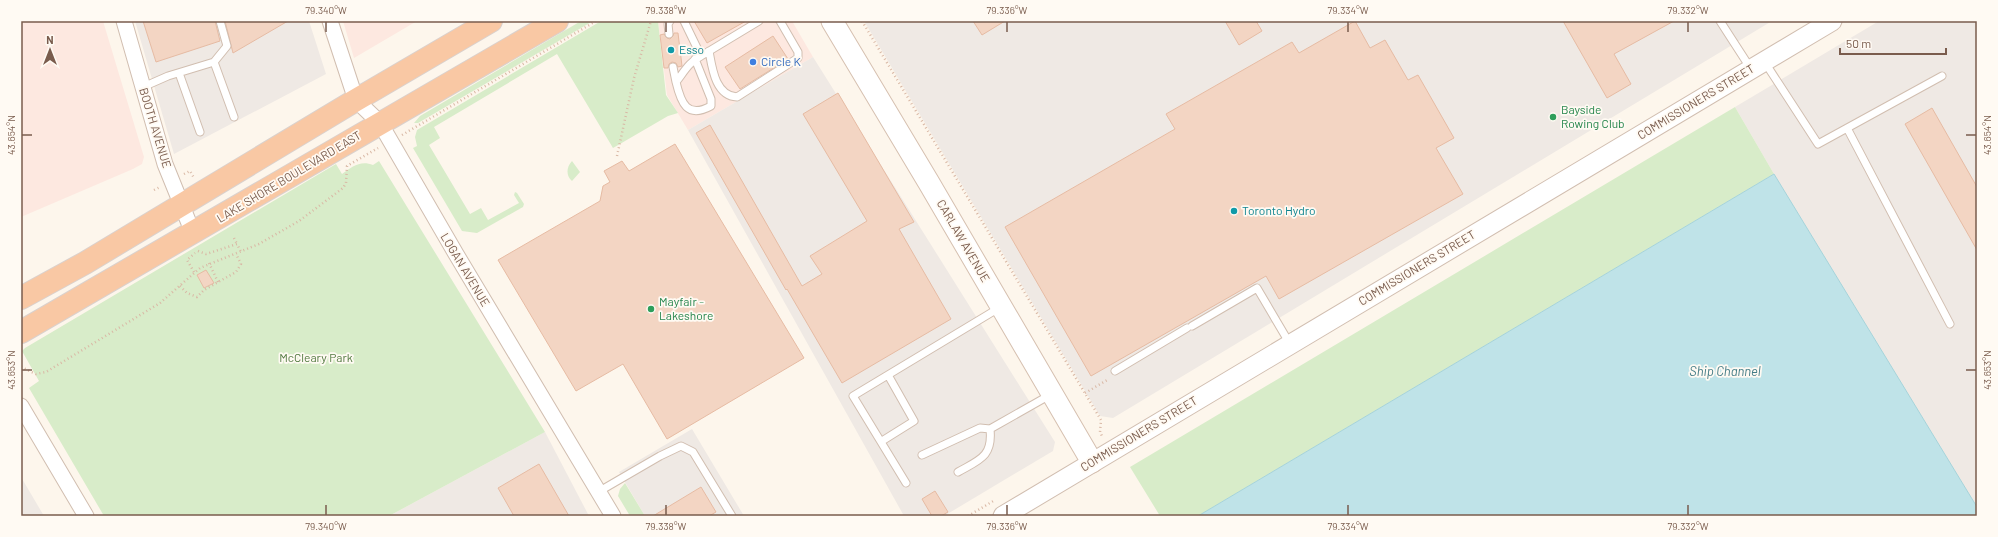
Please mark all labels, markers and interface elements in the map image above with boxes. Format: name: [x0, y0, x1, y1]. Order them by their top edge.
text: 79.340°W: [305, 4, 347, 16]
text: 79.338°W: [646, 4, 687, 16]
text: 79.336°W: [987, 4, 1028, 16]
text: 79.334°W: [1327, 4, 1369, 16]
text: 79.332°W: [1668, 4, 1709, 16]
north arrow: [30, 30, 70, 70]
scale bar: [1840, 30, 1946, 56]
text: N: [46, 33, 54, 46]
text: 50 m: [1846, 36, 1871, 50]
place label: Esso: [679, 42, 704, 56]
marker: Esso: [666, 45, 676, 55]
place label: Circle K: [761, 54, 801, 68]
marker: Circle K: [748, 57, 758, 67]
street label: COMMISSIONERS STREET: [1635, 61, 1757, 142]
street label: BOOTH AVENUE: [137, 86, 175, 170]
place label: Bayside Rowing Club: [1561, 102, 1625, 130]
marker: Bayside Rowing Club: [1548, 112, 1558, 122]
text: 43.654°N: [5, 115, 17, 155]
text: 43.654°N: [1981, 115, 1993, 155]
street label: LAKE SHORE BOULEVARD EAST: [214, 127, 363, 225]
street label: CARLAW AVENUE: [935, 197, 993, 284]
place label: Toronto Hydro: [1242, 203, 1316, 217]
marker: Toronto Hydro: [1229, 206, 1239, 216]
street label: COMMISSIONERS STREET: [1356, 227, 1478, 308]
street label: LOGAN AVENUE: [438, 230, 493, 309]
place label: Mayfair - Lakeshore: [659, 294, 713, 322]
marker: Mayfair - Lakeshore: [646, 304, 656, 314]
text: 43.653°N: [5, 350, 17, 390]
park label: McCleary Park: [279, 350, 353, 364]
text: 43.653°N: [1981, 350, 1993, 390]
water label: Ship Channel: [1689, 363, 1761, 379]
street label: COMMISSIONERS STREET: [1078, 393, 1200, 474]
text: 79.340°W: [305, 520, 347, 532]
text: 79.338°W: [646, 520, 687, 532]
text: 79.336°W: [987, 520, 1028, 532]
text: 79.334°W: [1327, 520, 1369, 532]
text: 79.332°W: [1668, 520, 1709, 532]

